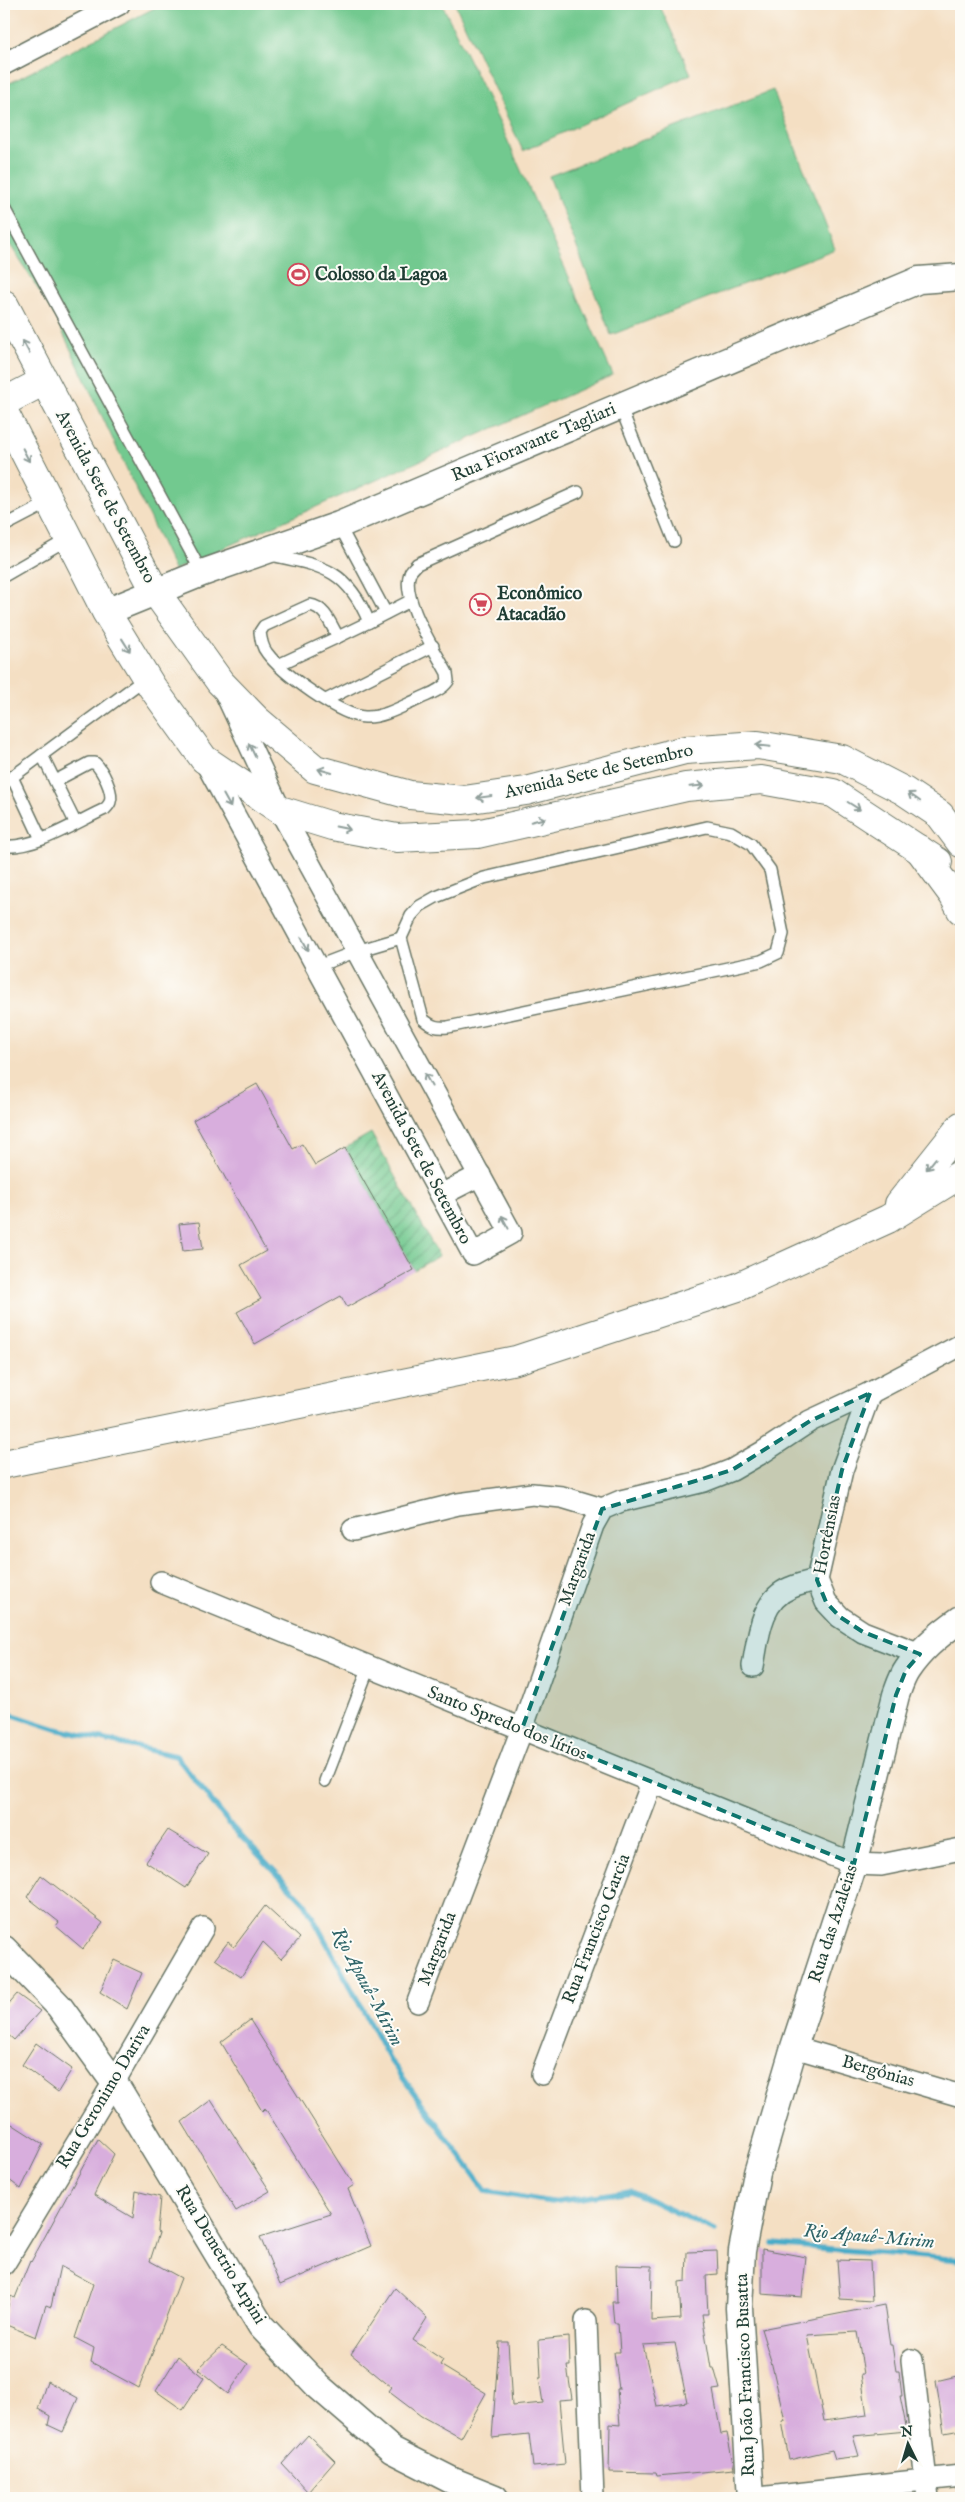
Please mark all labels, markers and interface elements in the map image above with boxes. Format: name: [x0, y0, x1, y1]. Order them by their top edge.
sports icon: Colosso da Lagoa: [287, 263, 311, 287]
place label: Colosso da Lagoa: [315, 264, 449, 287]
one-way arrow: [21, 340, 31, 355]
street label: Rua Fioravante Tagliari: [448, 398, 620, 488]
street label: Avenida Sete de Setembro: [49, 406, 161, 588]
one-way arrow: [22, 447, 31, 462]
place label: Econômico Atacadão: [496, 583, 583, 627]
supermarket icon: Econômico Atacadão: [469, 592, 493, 616]
one-way arrow: [121, 638, 131, 652]
street label: Avenida Sete de Setembro: [501, 739, 696, 805]
one-way arrow: [755, 741, 771, 751]
one-way arrow: [247, 743, 256, 758]
one-way arrow: [317, 766, 333, 776]
one-way arrow: [689, 781, 705, 791]
one-way arrow: [476, 792, 492, 802]
one-way arrow: [907, 792, 921, 802]
one-way arrow: [222, 794, 232, 809]
one-way arrow: [847, 802, 861, 812]
one-way arrow: [530, 815, 546, 825]
one-way arrow: [335, 824, 351, 833]
one-way arrow: [301, 936, 311, 951]
street label: Avenida Sete de Setembro: [365, 1067, 477, 1249]
one-way arrow: [423, 1072, 433, 1087]
one-way arrow: [926, 1157, 936, 1171]
one-way arrow: [500, 1215, 510, 1230]
street label: Hortênsias: [809, 1493, 847, 1577]
street label: Margarida: [554, 1528, 602, 1609]
street label: Santo Spredo dos lírios: [424, 1681, 590, 1767]
street label: Rua Francisco Garcia: [558, 1850, 636, 2007]
street label: Rua das Azaleias: [804, 1862, 864, 1986]
street label: Margarida: [413, 1908, 463, 1989]
water label: Rio Apauê-Mirim: [326, 1923, 408, 2051]
street label: Rua Geronimo Dariva: [52, 2020, 156, 2173]
street label: Bergônias: [839, 2051, 917, 2093]
street label: Rua Demetrio Arpini: [169, 2181, 271, 2329]
water label: Rio Apauê-Mirim: [803, 2219, 935, 2255]
street label: Rua João Francisco Busatta: [731, 2273, 761, 2477]
north arrow: [882, 2420, 932, 2470]
text: N: [899, 2423, 914, 2442]

